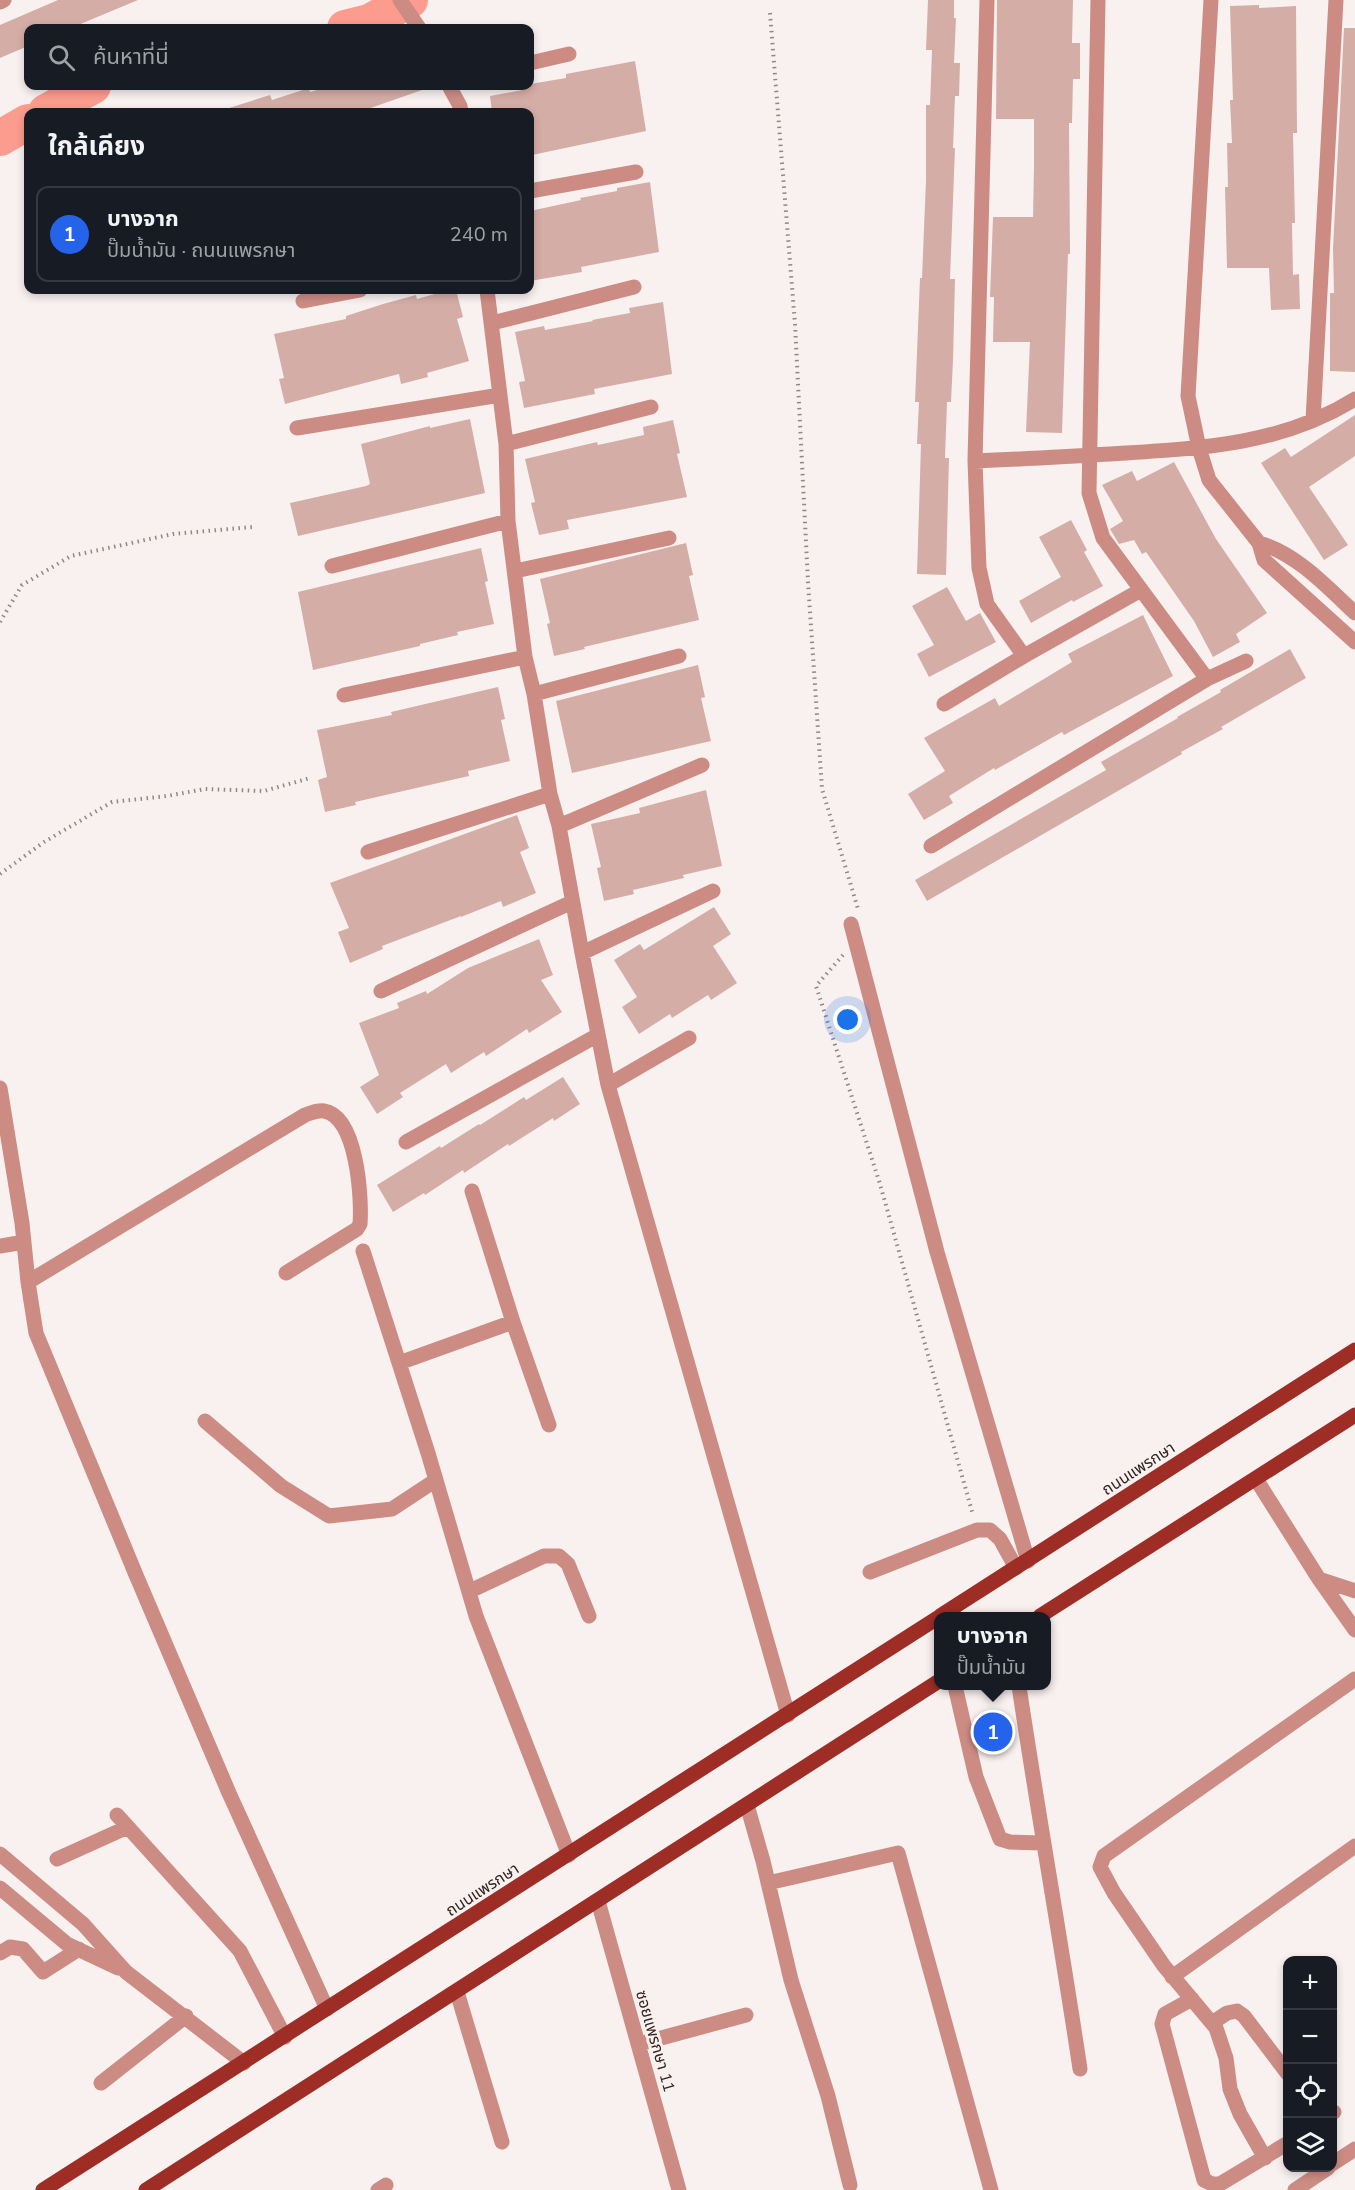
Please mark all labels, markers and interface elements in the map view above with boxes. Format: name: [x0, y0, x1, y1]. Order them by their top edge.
search box: [24, 24, 534, 90]
icon: search: [45, 41, 78, 74]
text: ค้นหาที่นี่: [93, 42, 169, 72]
text: ใกล้เคียง: [48, 129, 145, 164]
text: บางจาก: [107, 204, 179, 234]
text: 1: [64, 221, 76, 248]
text: 240 m: [450, 221, 508, 248]
text: ปั๊มน้ำมัน · ถนนแพรกษา: [107, 237, 295, 264]
your location: [833, 1005, 862, 1034]
street label: ถนนแพรกษา: [1098, 1437, 1179, 1501]
popup: [934, 1612, 1051, 1690]
text: บางจาก: [957, 1621, 1028, 1651]
text: ปั๊มน้ำมัน: [957, 1654, 1026, 1681]
pin: 1: [974, 1710, 1012, 1754]
street label: ถนนแพรกษา: [442, 1858, 523, 1922]
map controls: [1283, 1956, 1337, 2172]
button: +: [1283, 1956, 1337, 2010]
street label: ซอยแพรกษา 11: [630, 1988, 680, 2095]
button: −: [1283, 2010, 1337, 2064]
button: locate: [1283, 2064, 1337, 2118]
button: layers: [1283, 2118, 1337, 2172]

